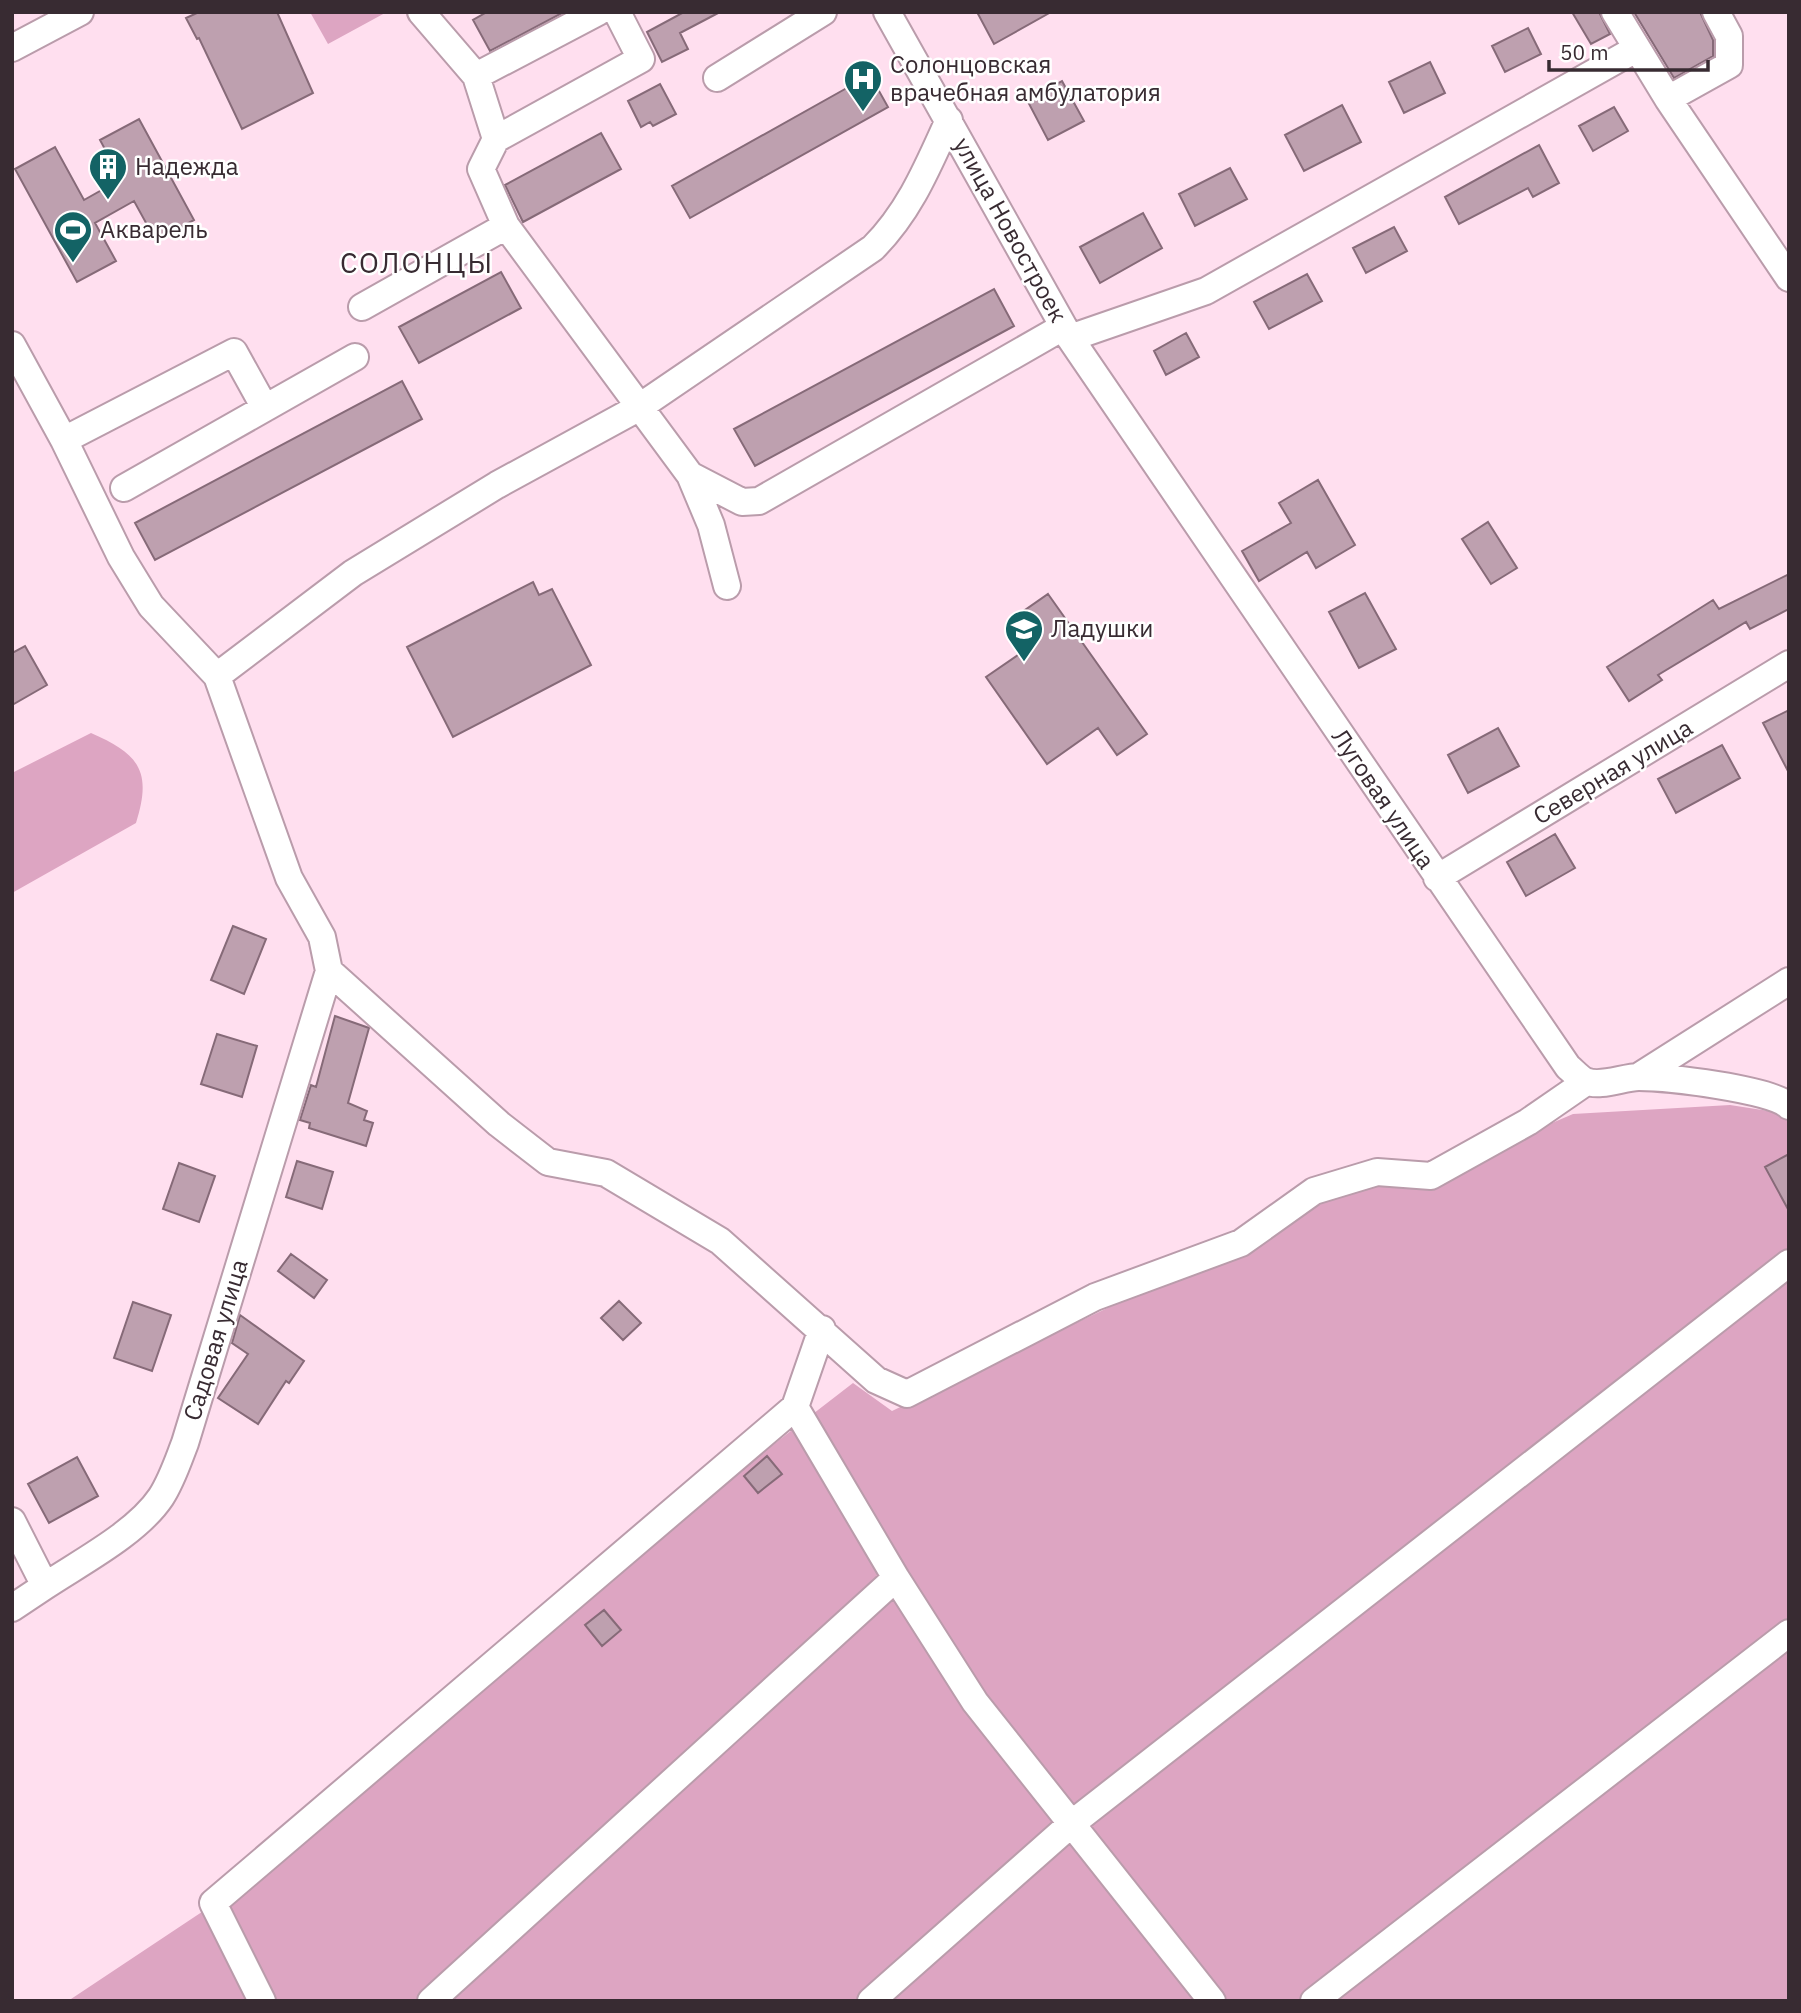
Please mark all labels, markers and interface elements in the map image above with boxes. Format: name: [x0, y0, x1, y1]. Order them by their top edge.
scale bar: [1549, 28, 1708, 72]
text: 50 m: [1560, 38, 1609, 66]
place label: Солонцовская врачебная амбулатория: [890, 48, 1161, 108]
hospital icon: Солонцовская врачебная амбулатория: [842, 58, 884, 113]
street label: улица Новостроек: [947, 131, 1075, 328]
building icon: Надежда: [87, 146, 129, 201]
place label: Надежда: [135, 150, 239, 182]
sports icon: Акварель: [52, 209, 94, 264]
place label: Акварель: [100, 213, 208, 245]
district label: СОЛОНЦЫ: [340, 244, 494, 281]
school or university icon: Ладушки: [1003, 608, 1045, 663]
place label: Ладушки: [1051, 612, 1153, 644]
street label: Северная улица: [1527, 711, 1698, 831]
street label: Луговая улица: [1325, 722, 1443, 875]
street label: Садовая улица: [175, 1255, 255, 1424]

